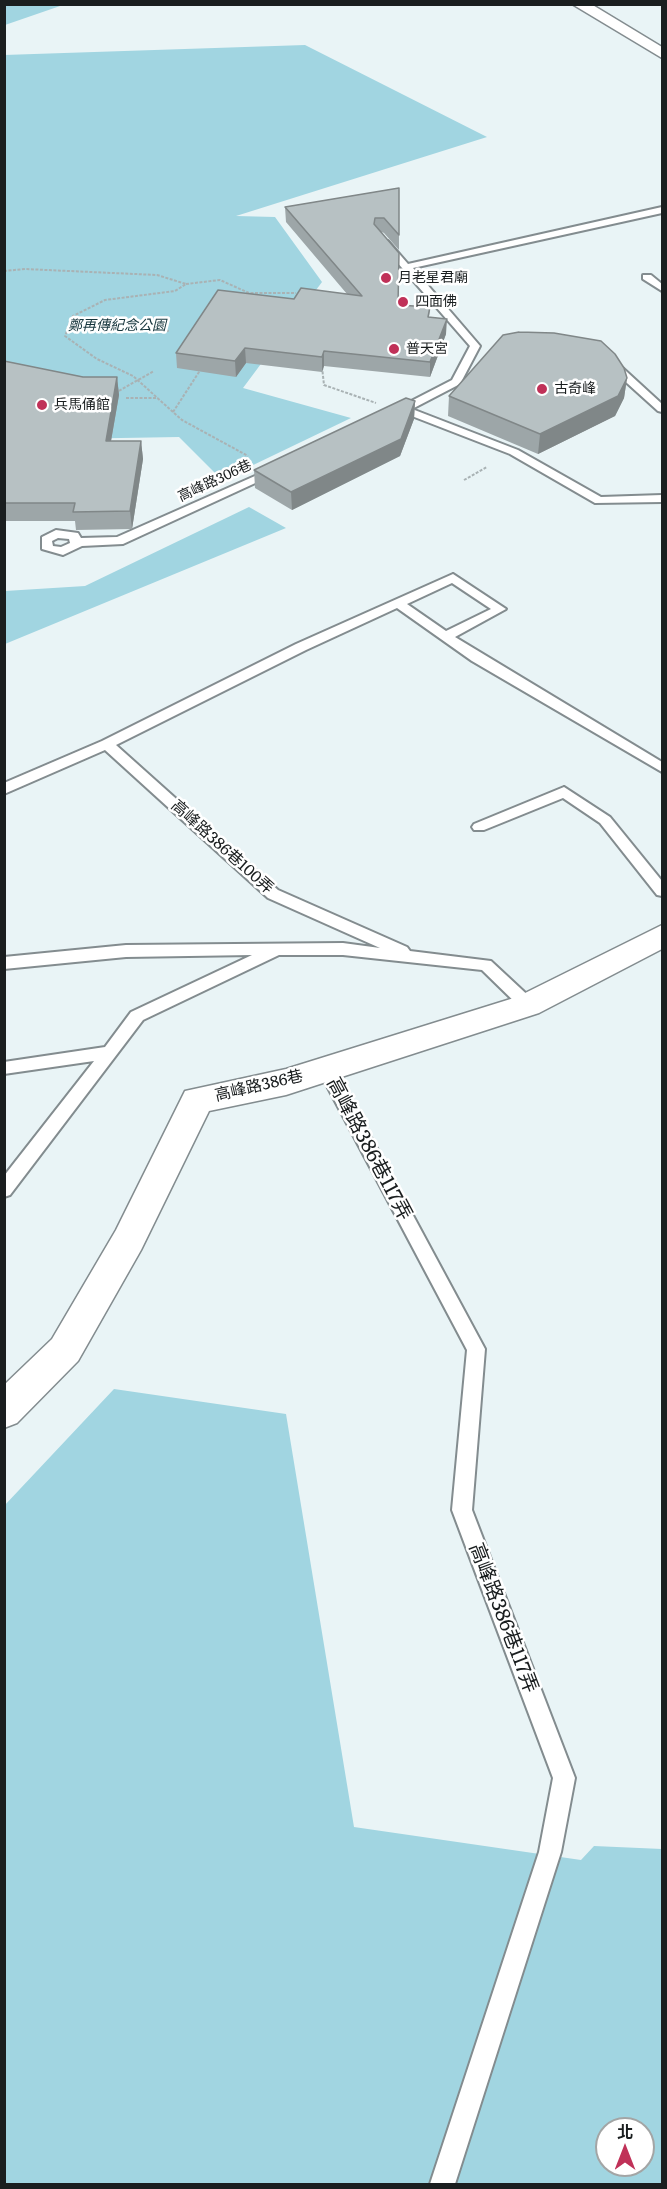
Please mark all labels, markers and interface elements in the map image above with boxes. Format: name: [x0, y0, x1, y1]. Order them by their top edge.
place label: 月老星君廟: [398, 270, 468, 286]
marker: 月老星君廟: [379, 271, 393, 285]
place label: 四面佛: [415, 294, 457, 310]
marker: 四面佛: [396, 295, 410, 309]
park label: 鄭再傳紀念公園: [68, 318, 166, 334]
place label: 普天宮: [406, 341, 448, 357]
marker: 普天宮: [387, 342, 401, 356]
place label: 古奇峰: [554, 381, 596, 397]
marker: 古奇峰: [535, 382, 549, 396]
place label: 兵馬俑館: [54, 397, 110, 413]
marker: 兵馬俑館: [35, 398, 49, 412]
street label: 高峰路306巷: [176, 457, 254, 505]
street label: 高峰路386巷100弄: [167, 796, 277, 898]
street label: 高峰路386巷: [213, 1067, 305, 1105]
street label: 高峰路386巷117弄: [321, 1073, 417, 1225]
street label: 高峰路386巷117弄: [463, 1540, 543, 1696]
north arrow: [595, 2117, 655, 2177]
text: 北: [617, 2119, 633, 2143]

